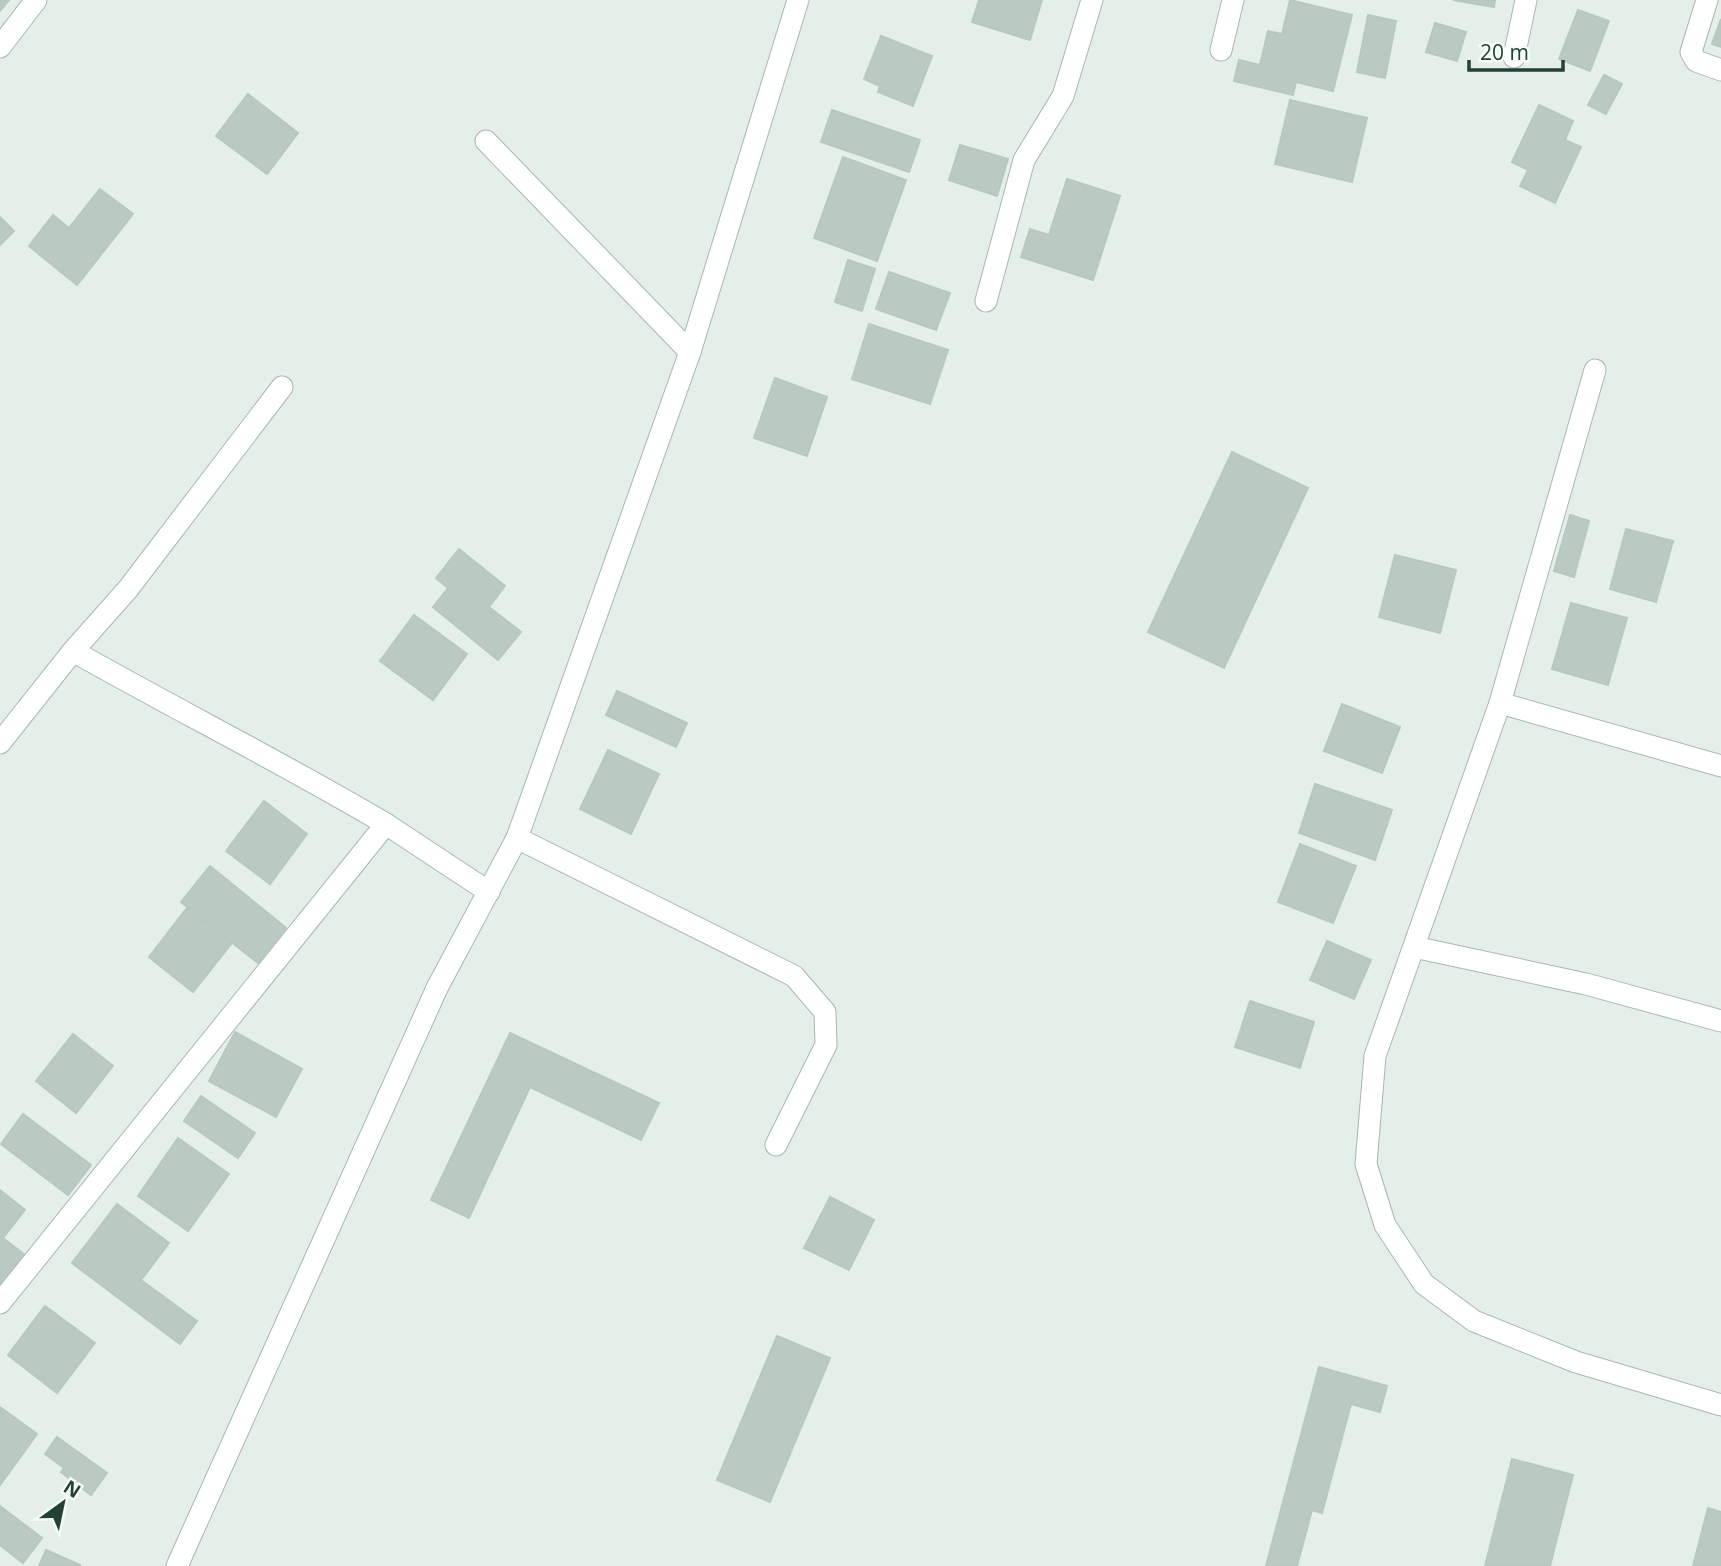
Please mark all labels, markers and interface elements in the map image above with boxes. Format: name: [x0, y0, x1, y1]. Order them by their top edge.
scale bar: [1469, 28, 1564, 72]
text: 20 m: [1480, 38, 1529, 66]
north arrow: [28, 1468, 98, 1538]
text: N: [59, 1474, 86, 1504]

